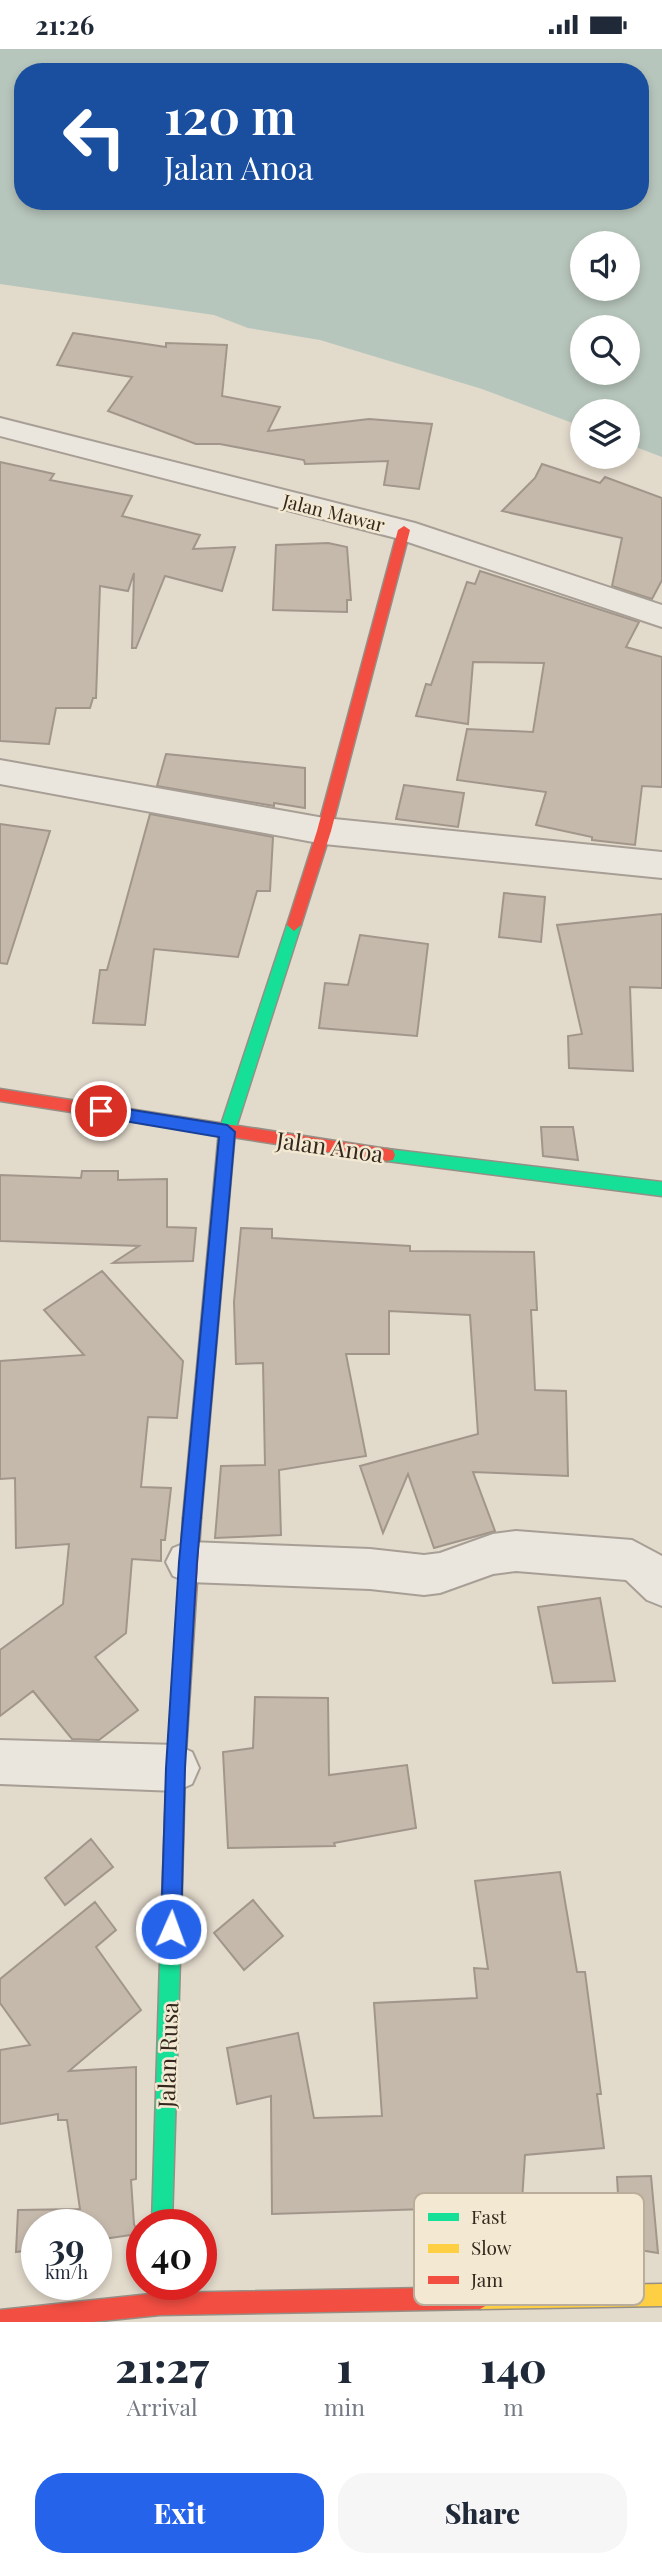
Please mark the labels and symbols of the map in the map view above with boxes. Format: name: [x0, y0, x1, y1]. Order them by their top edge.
street label: Jalan Mawar: [279, 487, 388, 537]
pin: [71, 1081, 131, 1141]
street label: Jalan Anoa: [274, 1123, 386, 1169]
position arrow: [134, 1892, 208, 1966]
street label: Jalan Rusa: [150, 2001, 184, 2109]
legend: [414, 2193, 644, 2305]
text: Fast: [471, 2203, 507, 2229]
speed limit sign: 40: [126, 2209, 217, 2300]
text: Slow: [471, 2234, 512, 2260]
text: Jam: [470, 2266, 503, 2292]

